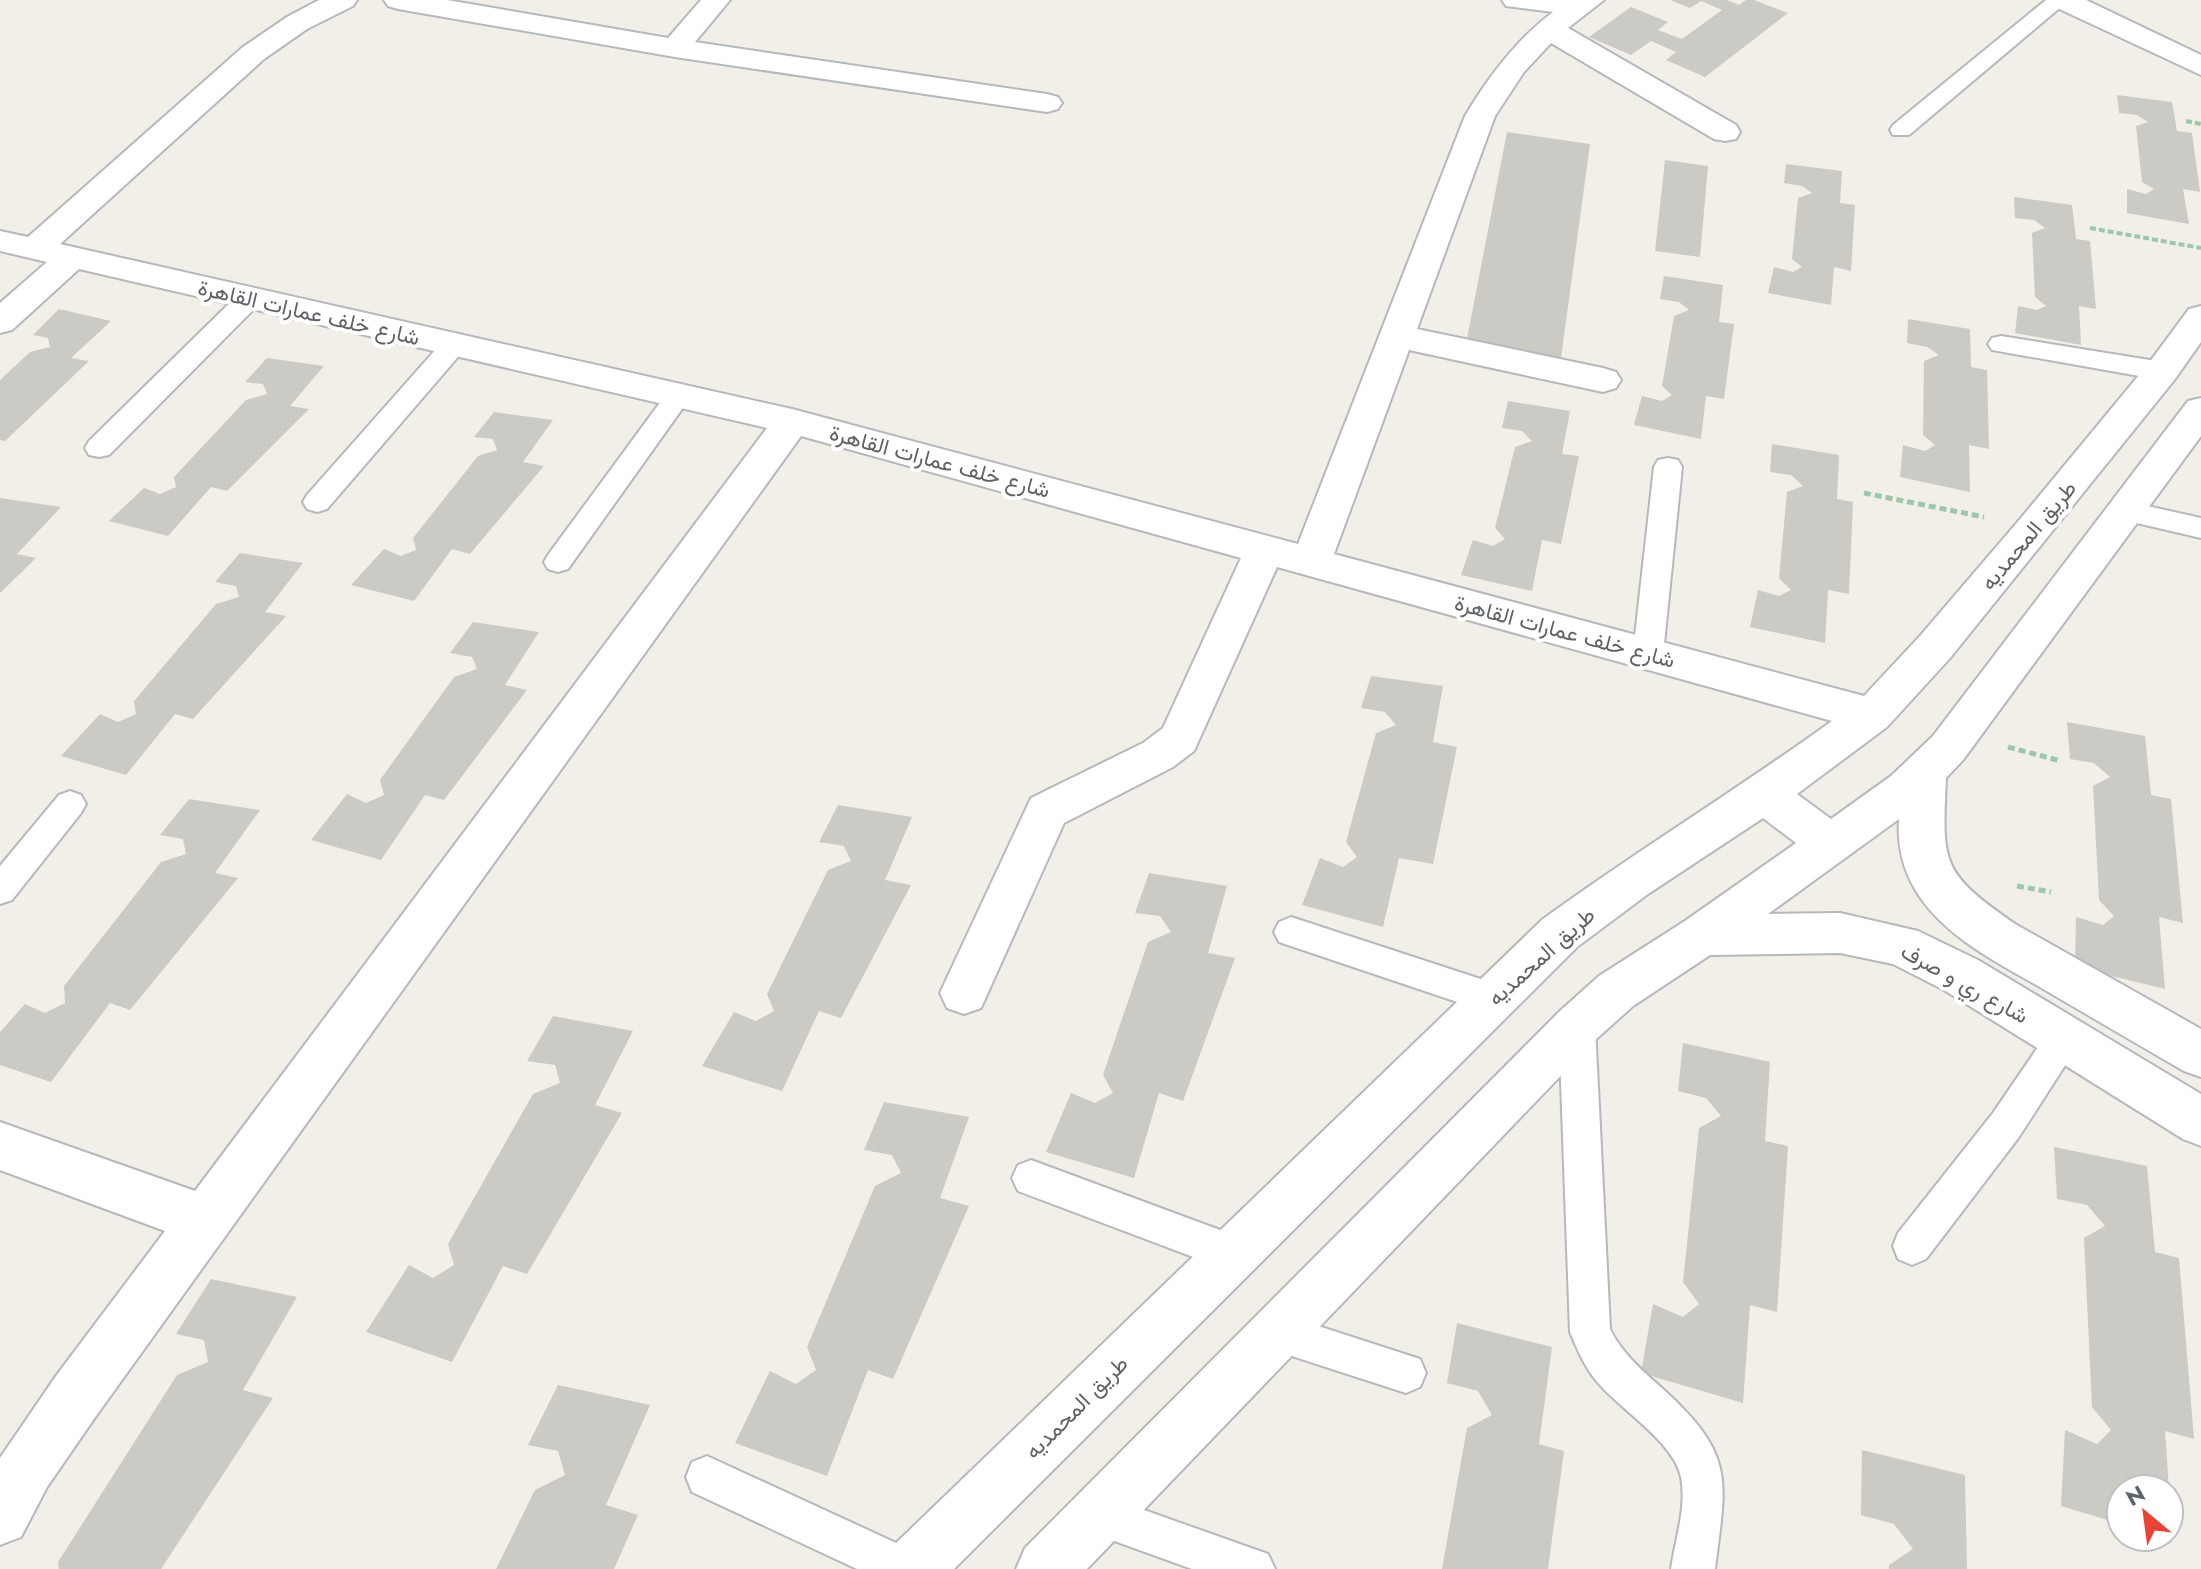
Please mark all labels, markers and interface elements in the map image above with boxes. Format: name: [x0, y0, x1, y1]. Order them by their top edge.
street label: شارع خلف عمارات القاهرة: [195, 271, 423, 353]
street label: شارع خلف عمارات القاهرة: [826, 416, 1054, 506]
street label: طريق المحمديه: [1972, 473, 2084, 597]
street label: شارع خلف عمارات القاهرة: [1451, 586, 1679, 676]
street label: طريق المحمديه: [1480, 899, 1602, 1013]
street label: شارع ري و صرف: [1894, 935, 2035, 1034]
street label: طريق المحمديه: [1017, 1348, 1135, 1466]
north arrow: [2105, 1473, 2185, 1553]
text: N: [2120, 1477, 2151, 1514]

